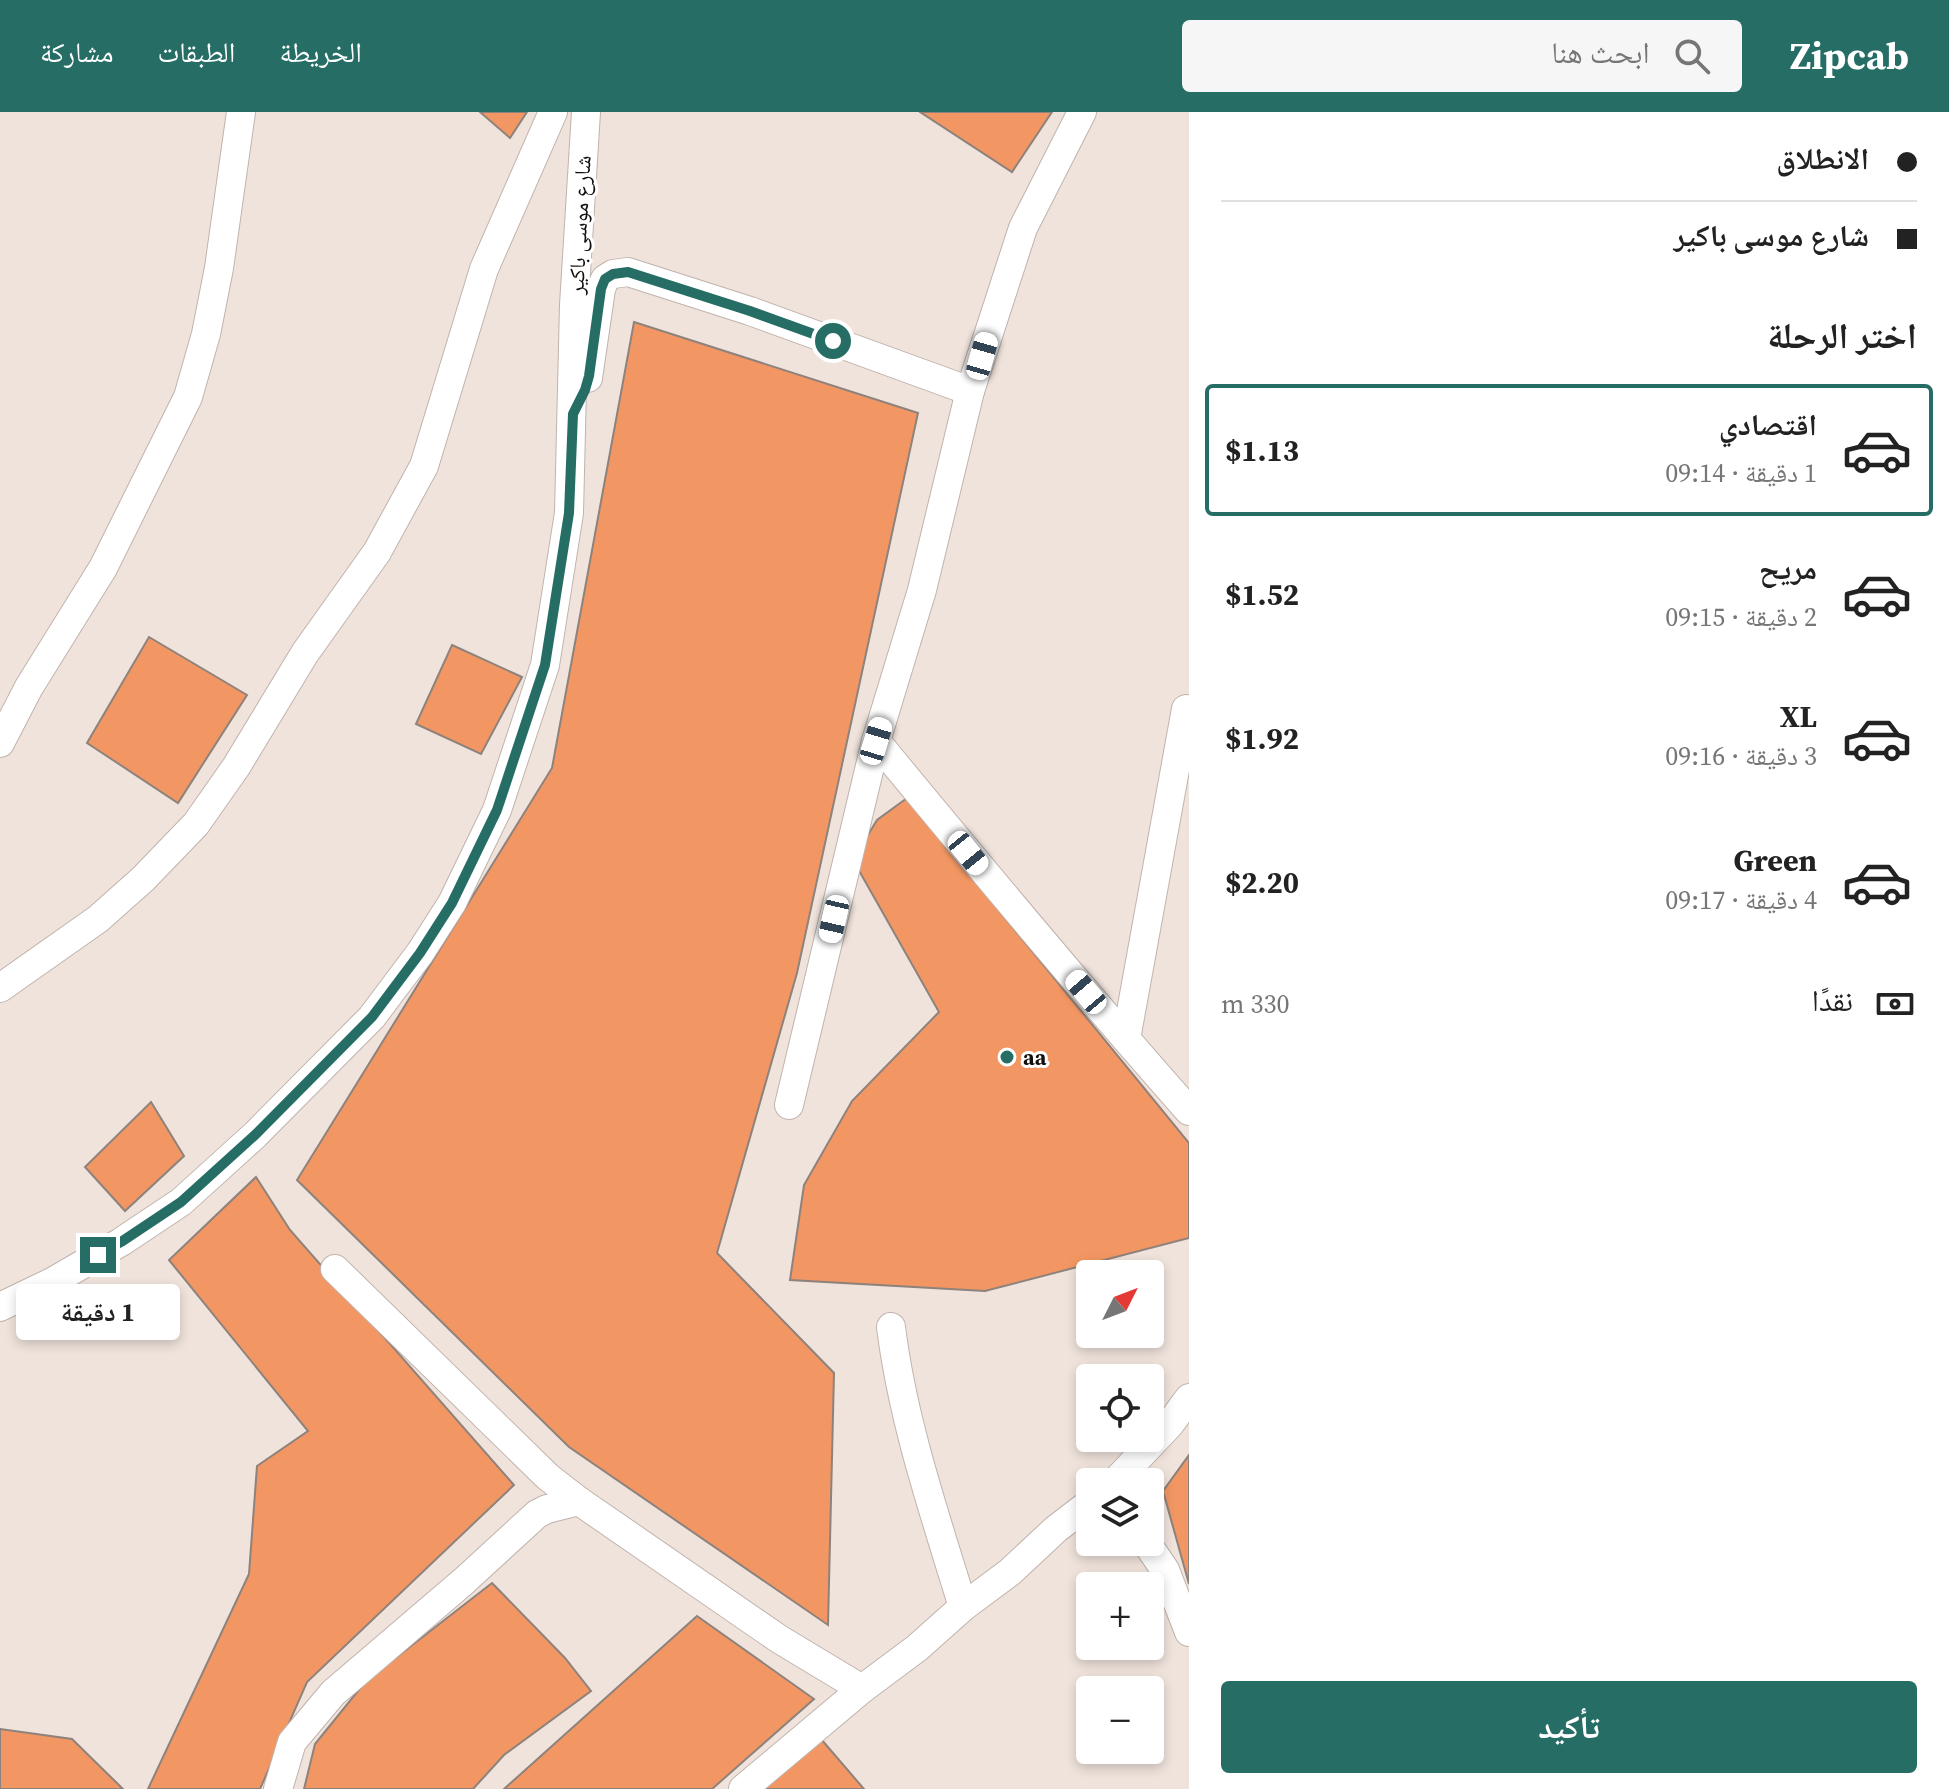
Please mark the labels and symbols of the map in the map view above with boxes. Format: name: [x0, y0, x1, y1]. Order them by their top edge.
street label: شارع موسى باكير: [560, 155, 598, 296]
route start: [815, 323, 851, 359]
car: [964, 330, 1000, 382]
car: [858, 715, 894, 767]
car: [944, 827, 992, 879]
car: [817, 893, 851, 945]
car: [1061, 966, 1111, 1018]
place label: aa: [1023, 1042, 1047, 1072]
marker: aa: [998, 1048, 1016, 1066]
route end: [80, 1237, 116, 1273]
north arrow: [1076, 1260, 1164, 1348]
callout: 1 دقيقة: [16, 1283, 180, 1339]

